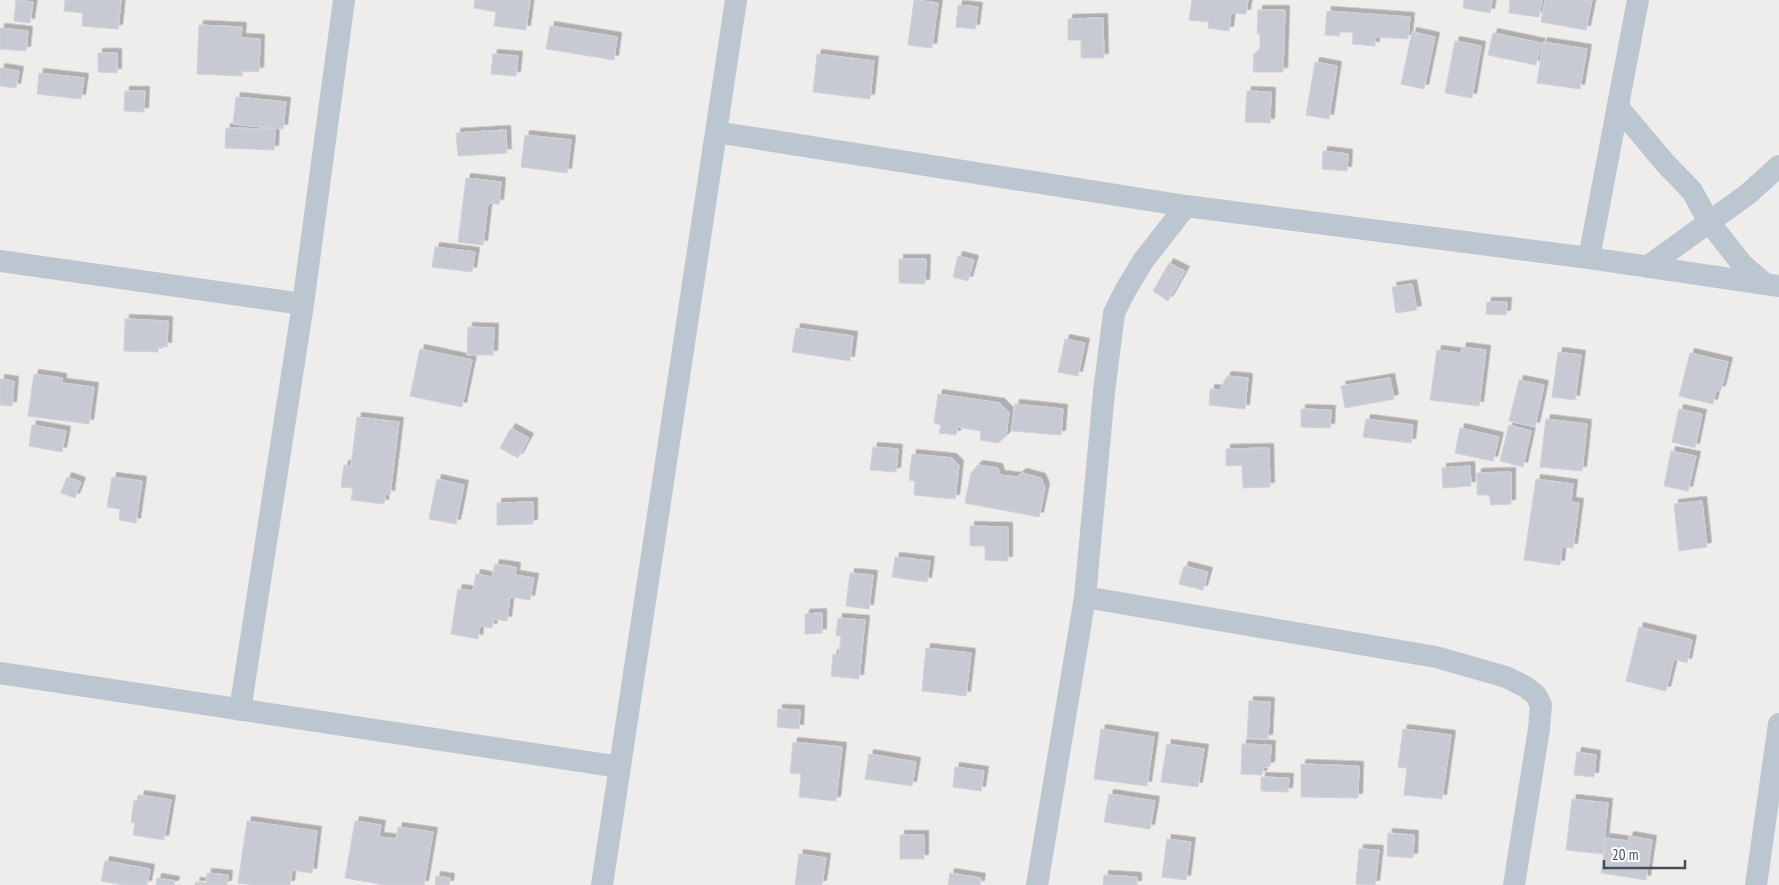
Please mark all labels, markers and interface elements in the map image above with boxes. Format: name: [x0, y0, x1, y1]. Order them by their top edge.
scale bar: [1604, 838, 1685, 870]
text: 20 m: [1612, 845, 1638, 864]

